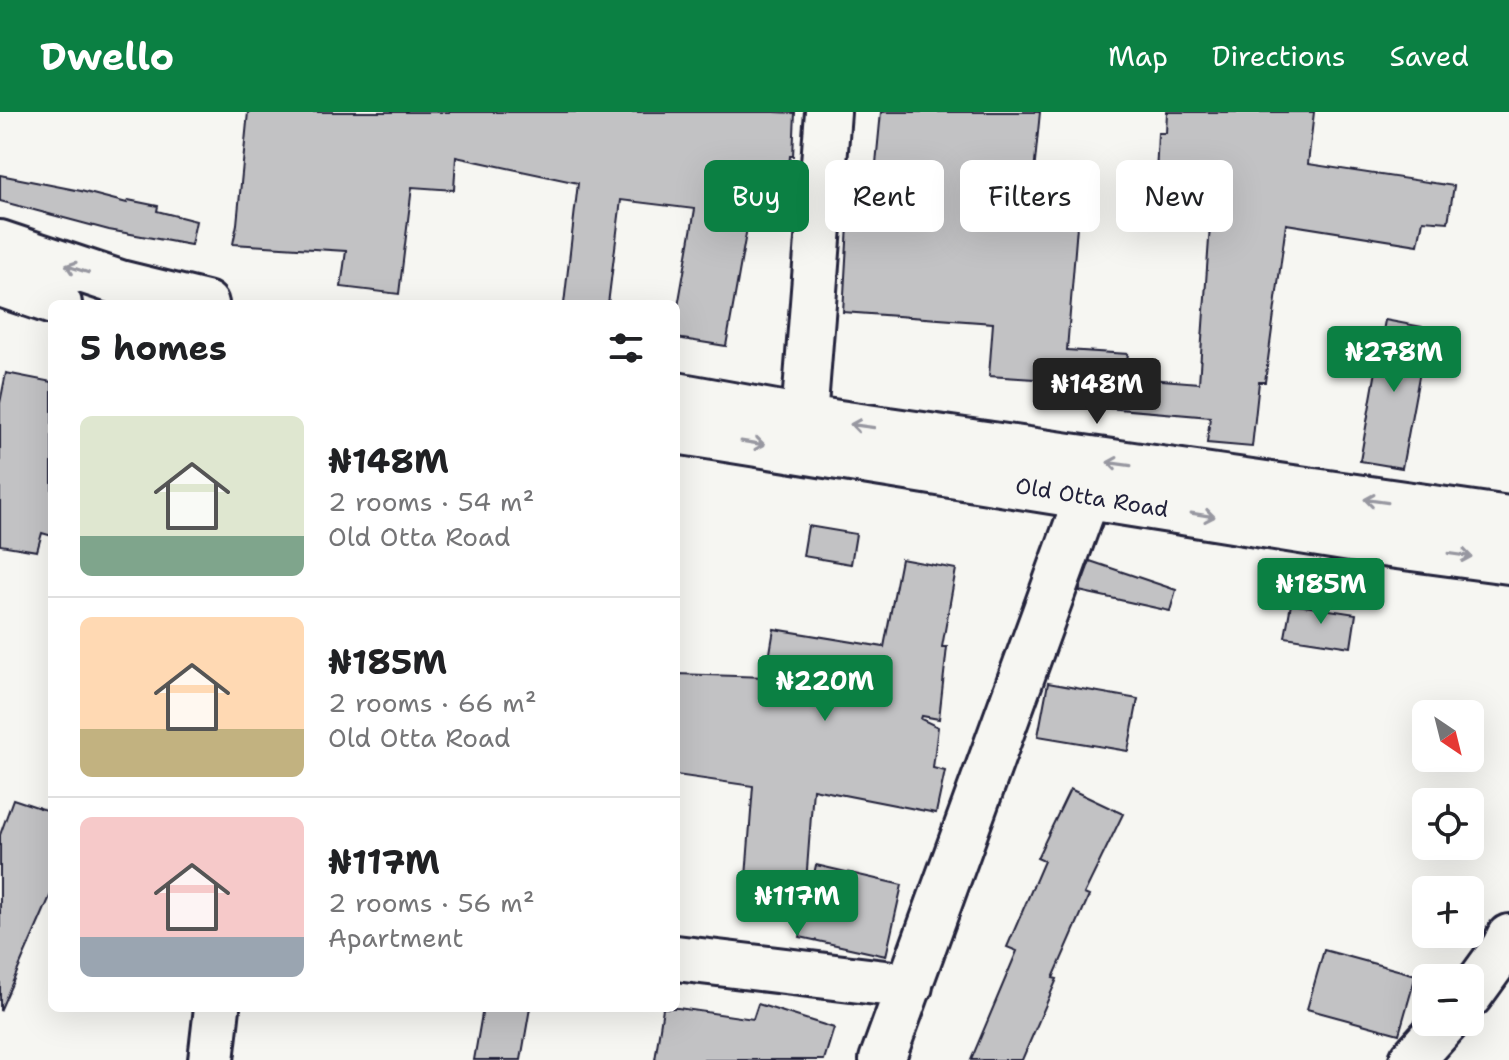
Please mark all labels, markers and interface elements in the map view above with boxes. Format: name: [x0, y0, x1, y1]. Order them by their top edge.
text: Dwello: [40, 31, 174, 82]
text: Map: [1108, 37, 1168, 75]
text: Directions: [1212, 37, 1346, 75]
text: Saved: [1390, 37, 1469, 75]
chip: Buy: [704, 160, 809, 232]
chip: Rent: [825, 160, 944, 232]
chip: Filters: [960, 160, 1100, 232]
chip: New: [1116, 160, 1233, 232]
one-way arrow: [65, 260, 90, 275]
text: 5 homes: [80, 325, 227, 371]
icon: filters: [604, 326, 648, 370]
pin: ₦278M: [1338, 326, 1450, 394]
text: ₦278M: [1345, 334, 1443, 369]
pin: ₦148M: [1041, 358, 1153, 426]
text: ₦148M: [1051, 366, 1143, 401]
one-way arrow: [850, 418, 875, 433]
one-way arrow: [740, 436, 765, 451]
text: ₦148M: [328, 438, 449, 484]
icon: home: [144, 448, 240, 544]
one-way arrow: [1107, 456, 1132, 471]
street label: Old Otta Road: [1013, 471, 1170, 524]
text: 2 rooms · 54 m²: [328, 484, 534, 519]
one-way arrow: [1364, 493, 1389, 508]
one-way arrow: [1190, 508, 1216, 523]
text: Old Otta Road: [328, 519, 510, 554]
one-way arrow: [1447, 548, 1473, 563]
pin: ₦185M: [1265, 558, 1377, 626]
text: ₦185M: [1275, 566, 1367, 601]
text: ₦185M: [328, 639, 447, 685]
icon: home: [144, 649, 240, 745]
pin: ₦220M: [769, 655, 881, 723]
text: ₦220M: [776, 663, 874, 698]
text: 2 rooms · 66 m²: [328, 685, 537, 720]
north arrow: [1412, 700, 1484, 772]
map controls: [1412, 700, 1484, 1036]
text: Old Otta Road: [328, 720, 510, 755]
button: locate: [1412, 788, 1484, 860]
text: ₦117M: [328, 839, 440, 885]
icon: home: [144, 849, 240, 945]
pin: ₦117M: [741, 870, 853, 938]
button: +: [1412, 876, 1484, 948]
text: ₦117M: [754, 878, 840, 913]
text: 2 rooms · 56 m²: [328, 885, 535, 920]
text: Apartment: [328, 920, 464, 955]
button: −: [1412, 964, 1484, 1036]

